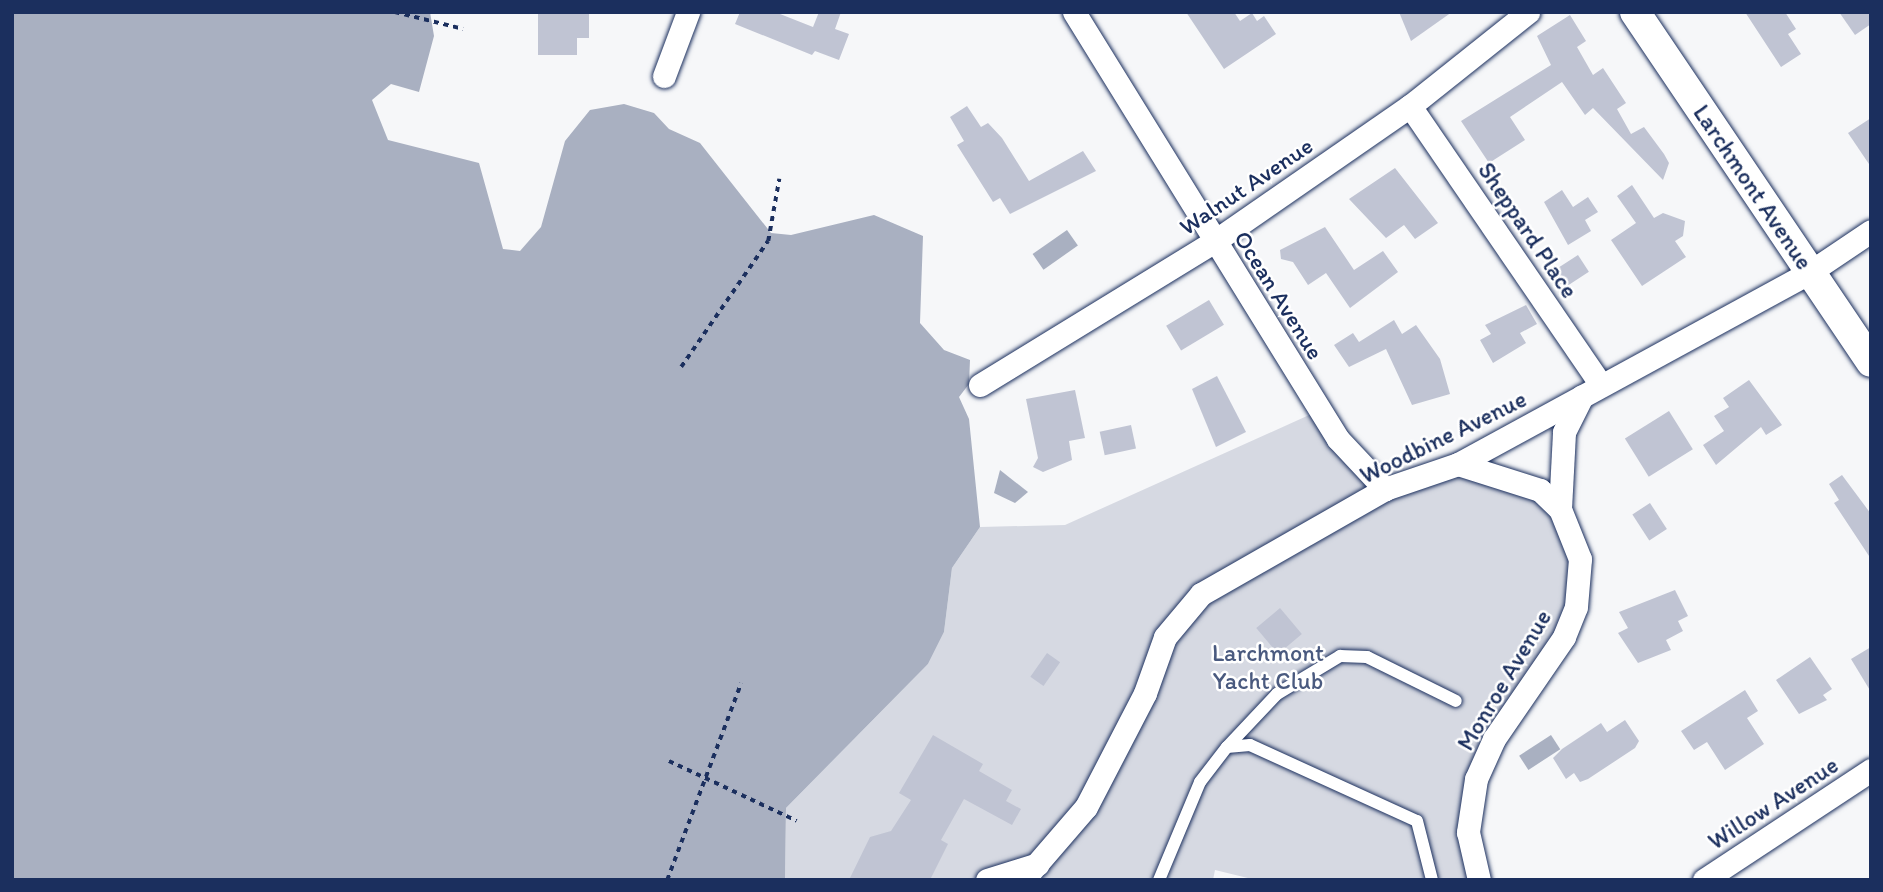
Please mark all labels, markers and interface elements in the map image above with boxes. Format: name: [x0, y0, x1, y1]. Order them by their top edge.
street label: Larchmont Avenue: [1687, 99, 1819, 275]
street label: Walnut Avenue: [1174, 131, 1318, 241]
street label: Sheppard Place: [1472, 157, 1584, 303]
street label: Ocean Avenue: [1228, 226, 1330, 364]
street label: Woodbine Avenue: [1355, 384, 1531, 490]
street label: Monroe Avenue: [1451, 605, 1557, 755]
park label: Larchmont Yacht Club: [1212, 639, 1324, 695]
street label: Willow Avenue: [1703, 750, 1843, 856]

